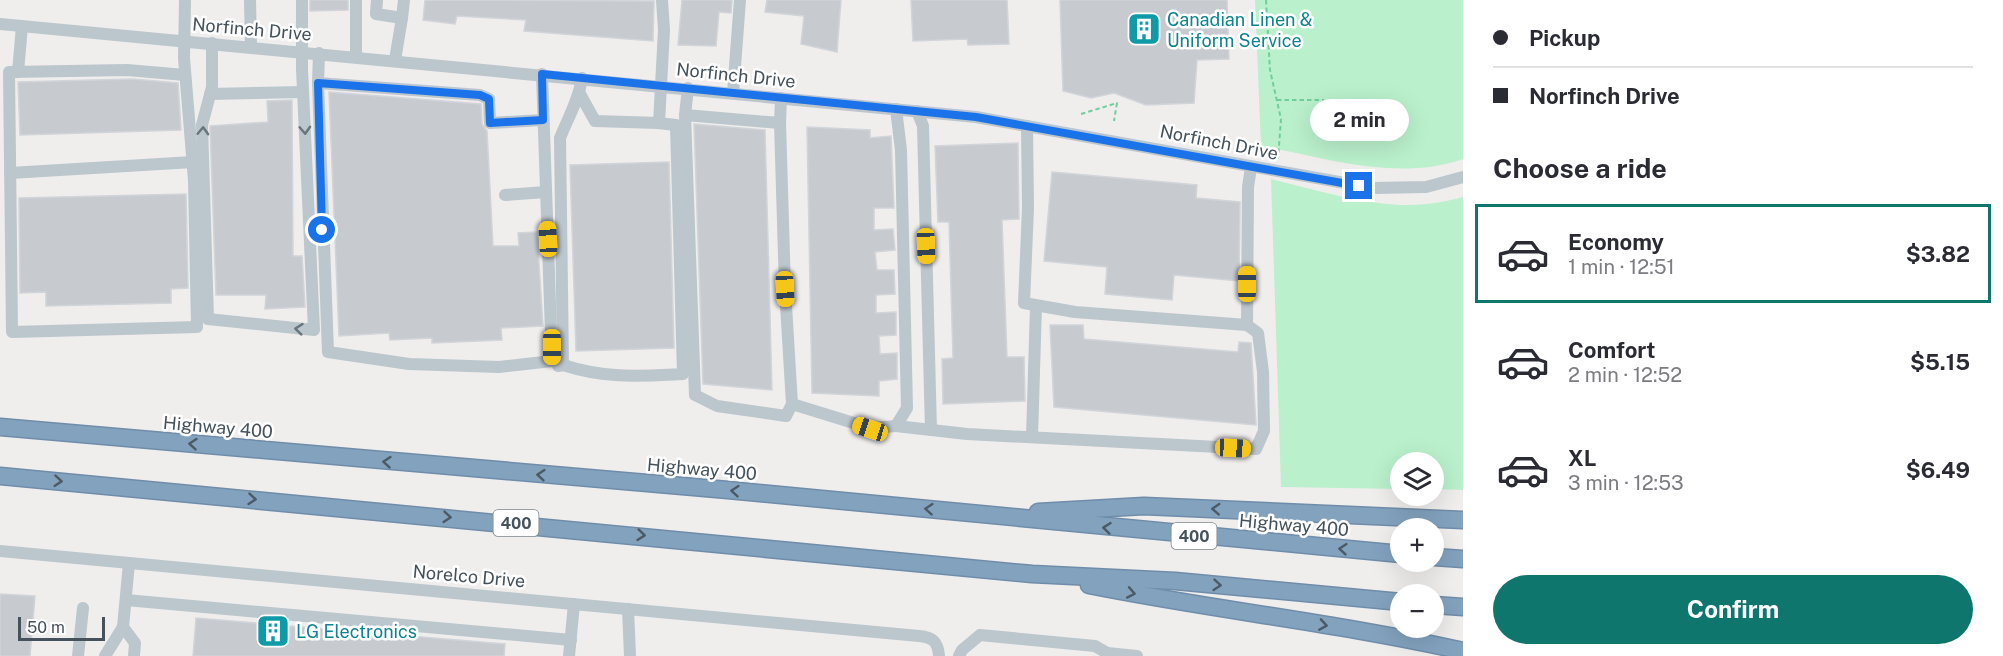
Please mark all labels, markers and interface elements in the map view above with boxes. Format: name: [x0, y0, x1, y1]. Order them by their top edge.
place label: Canadian Linen & Uniform Service: [1167, 9, 1313, 51]
building icon: Canadian Linen & Uniform Service: [1126, 11, 1162, 47]
street label: Norfinch Drive: [191, 13, 313, 45]
text: Pickup: [1529, 25, 1600, 51]
street label: Norfinch Drive: [675, 58, 797, 92]
text: Norfinch Drive: [1529, 83, 1680, 109]
callout: 2 min: [1310, 99, 1408, 141]
text: 2 min: [1333, 108, 1386, 132]
street label: Norfinch Drive: [1158, 120, 1280, 164]
one-way arrow: [298, 126, 311, 135]
one-way arrow: [197, 127, 209, 136]
text: Choose a ride: [1493, 152, 1667, 184]
route end: [1345, 172, 1372, 199]
route start: [308, 216, 335, 243]
car: [538, 221, 558, 257]
icon: car: [1496, 227, 1550, 281]
car: [916, 228, 936, 264]
text: Economy: [1568, 229, 1664, 255]
text: $3.82: [1906, 241, 1970, 267]
text: 1 min · 12:51: [1568, 255, 1675, 279]
car: [1238, 266, 1256, 302]
car: [775, 271, 795, 307]
one-way arrow: [294, 323, 303, 335]
car: [543, 329, 561, 365]
icon: car: [1496, 335, 1550, 389]
text: Comfort: [1568, 337, 1655, 363]
text: $5.15: [1910, 349, 1970, 375]
text: 2 min · 12:52: [1568, 363, 1682, 387]
street label: Highway 400: [162, 412, 274, 442]
car: [850, 415, 890, 443]
one-way arrow: [189, 438, 198, 451]
car: [1215, 438, 1251, 458]
icon: car: [1496, 443, 1550, 497]
text: XL: [1568, 445, 1596, 471]
map controls: [1390, 452, 1444, 638]
button: layers: [1390, 452, 1444, 506]
street label: Highway 400: [646, 454, 758, 484]
one-way arrow: [383, 456, 392, 469]
text: $6.49: [1906, 457, 1970, 483]
one-way arrow: [536, 469, 545, 482]
text: 3 min · 12:53: [1568, 471, 1684, 495]
one-way arrow: [54, 474, 63, 487]
one-way arrow: [731, 485, 740, 498]
one-way arrow: [248, 492, 257, 505]
one-way arrow: [925, 503, 934, 516]
one-way arrow: [1211, 503, 1220, 516]
one-way arrow: [442, 510, 451, 523]
road number: 400: [494, 510, 538, 536]
street label: Highway 400: [1238, 510, 1350, 540]
button: +: [1390, 518, 1444, 572]
one-way arrow: [1102, 522, 1111, 534]
road number: 400: [1172, 523, 1216, 549]
one-way arrow: [636, 528, 645, 541]
one-way arrow: [1338, 543, 1347, 556]
street label: Norelco Drive: [412, 561, 526, 591]
button: Confirm: [1493, 575, 1973, 644]
one-way arrow: [1212, 578, 1221, 591]
button: −: [1390, 584, 1444, 638]
one-way arrow: [1126, 586, 1136, 599]
building icon: LG Electronics: [255, 613, 291, 649]
scale bar: [18, 614, 105, 642]
text: 50 m: [27, 618, 65, 637]
one-way arrow: [1319, 619, 1328, 631]
place label: LG Electronics: [296, 621, 417, 642]

